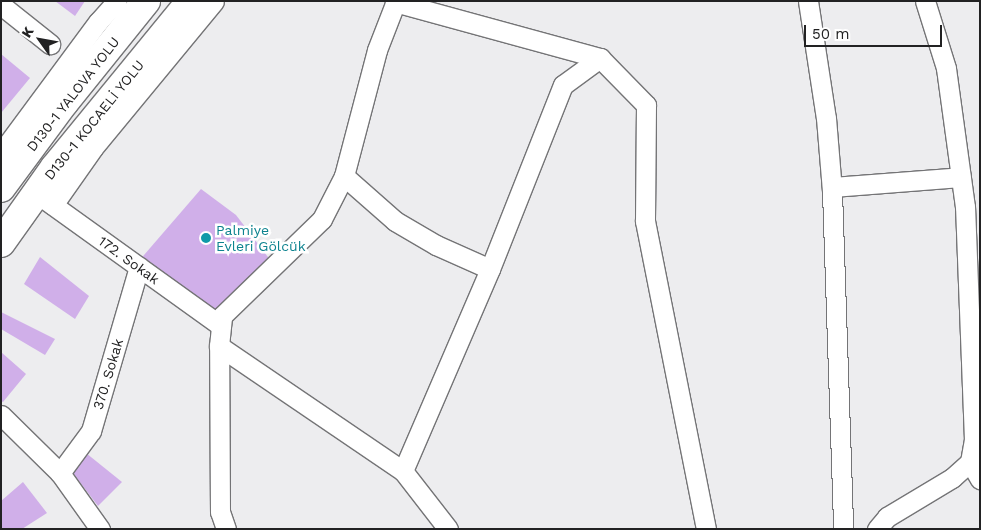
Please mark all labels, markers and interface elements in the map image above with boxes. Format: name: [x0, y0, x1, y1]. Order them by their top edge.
north arrow: [15, 15, 65, 65]
scale bar: [806, 15, 944, 47]
text: K: [18, 24, 37, 40]
text: 50 m: [812, 25, 849, 43]
street label: D130-1 YALOVA YOLU: [23, 33, 123, 155]
street label: D130-1 KOCAELİ YOLU: [40, 57, 148, 183]
place label: Palmiye Evleri Gölcük: [216, 222, 306, 254]
street label: 172. Sokak: [95, 232, 163, 288]
marker: Palmiye Evleri Gölcük: [200, 232, 212, 244]
street label: 370. Sokak: [89, 337, 127, 411]

